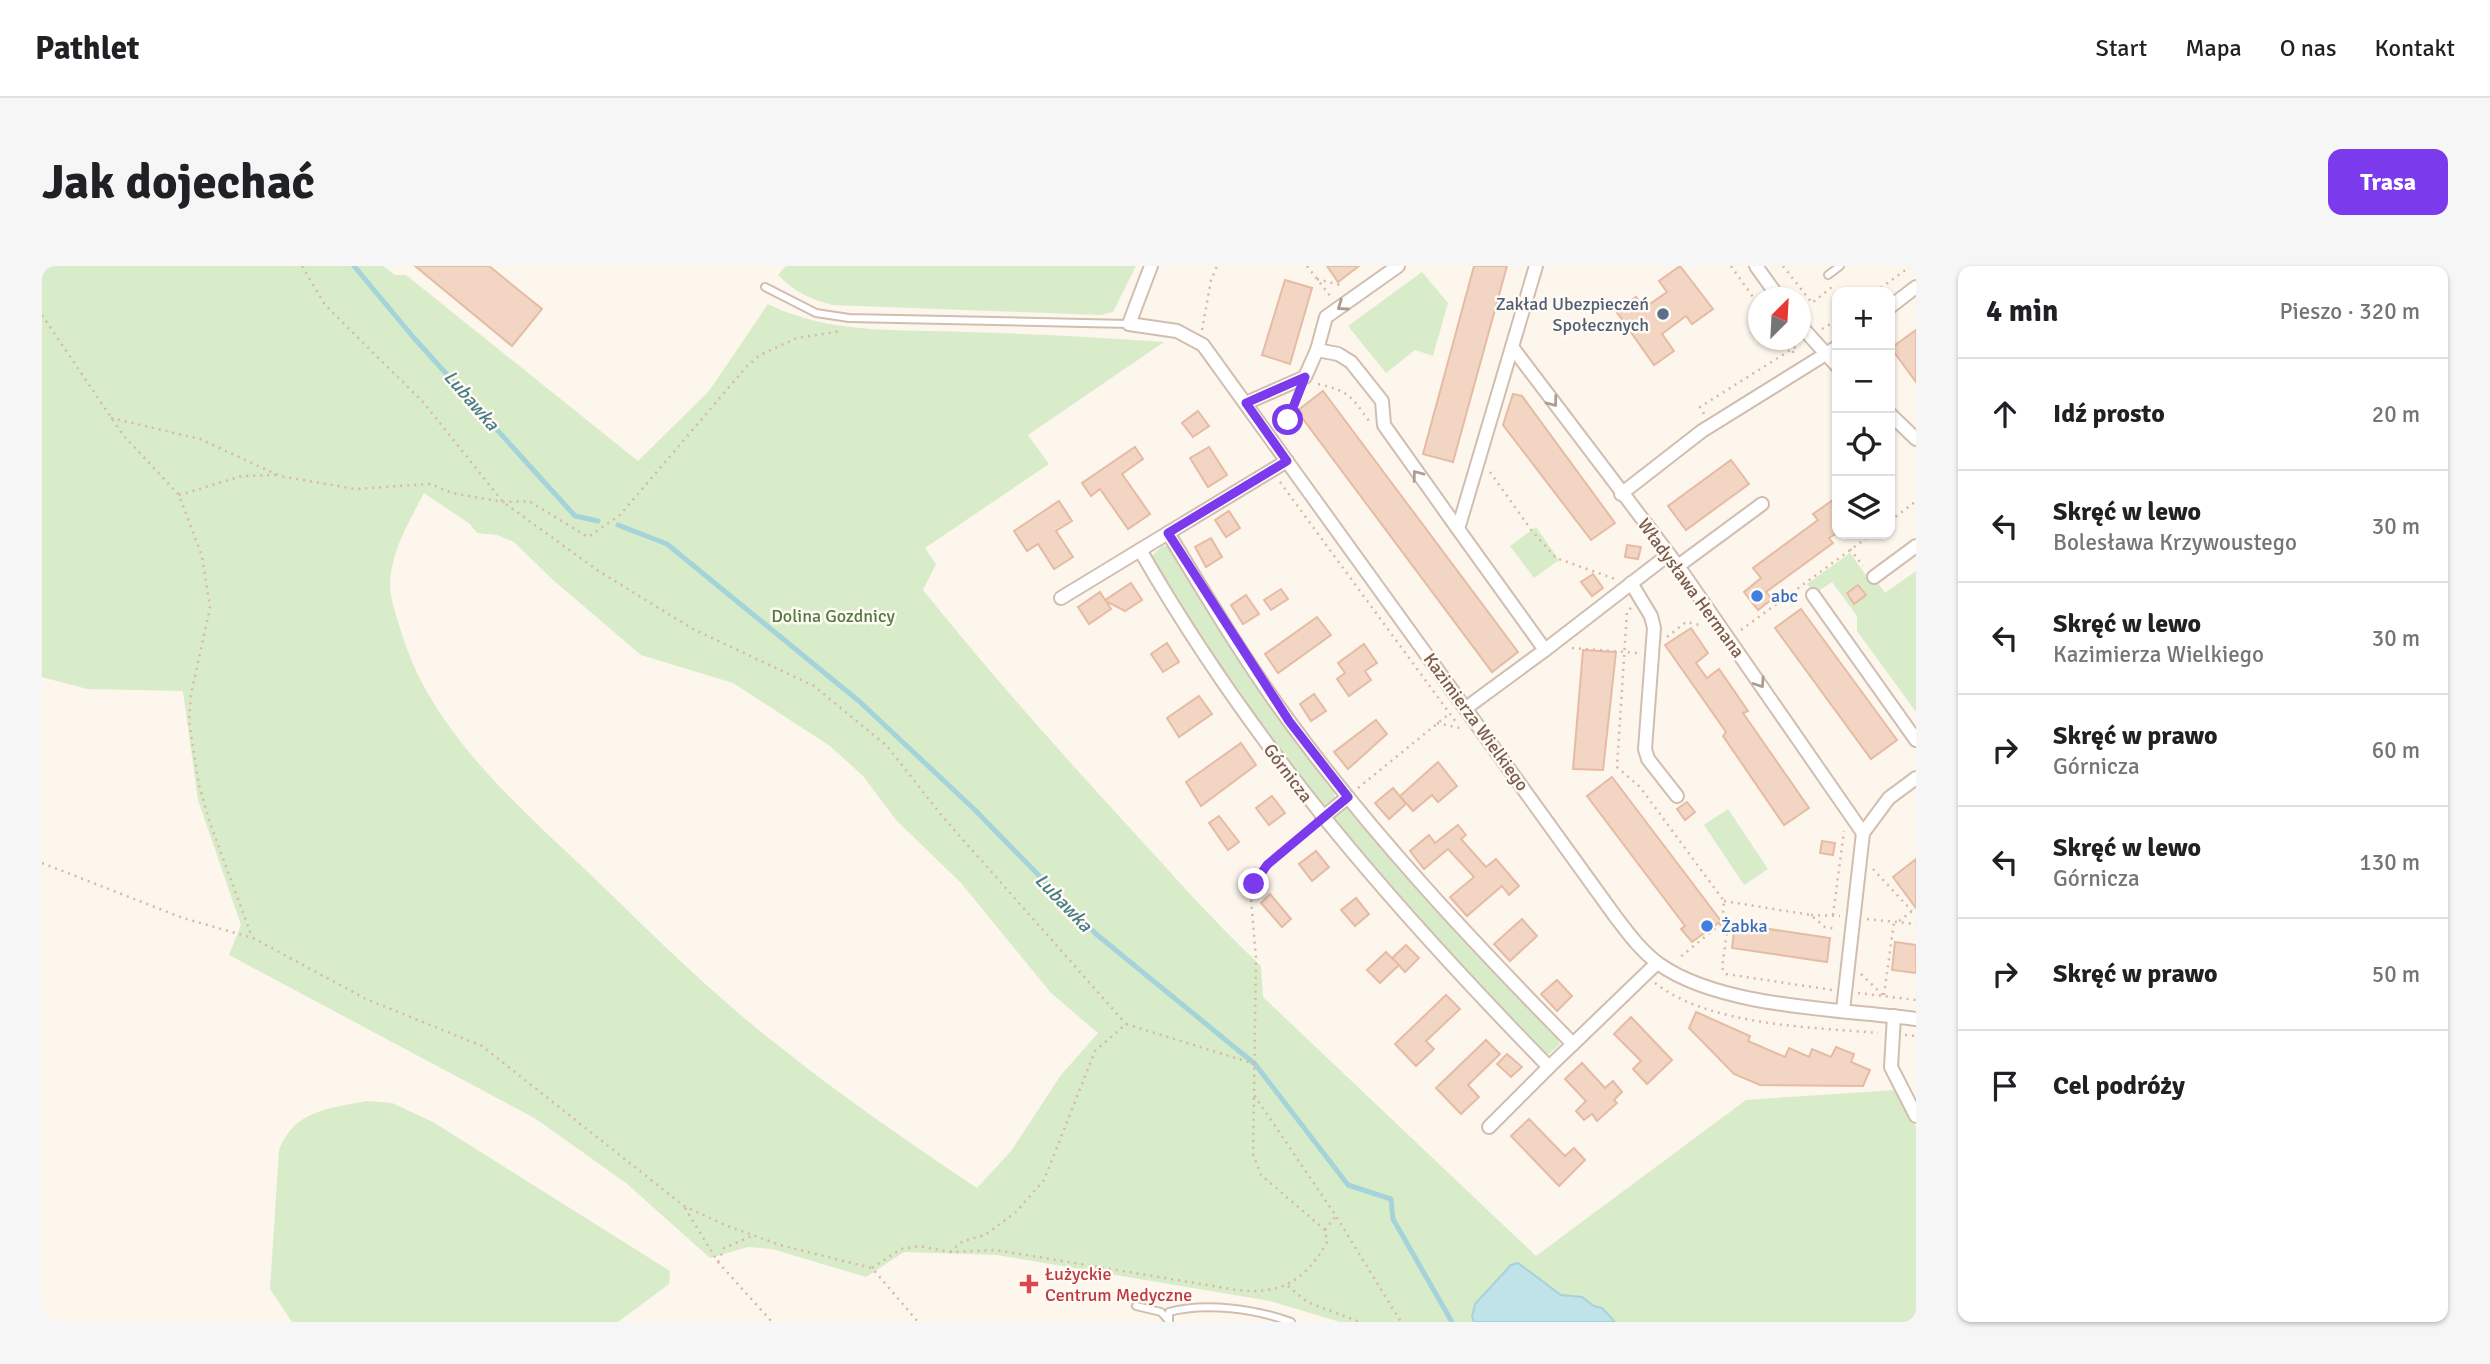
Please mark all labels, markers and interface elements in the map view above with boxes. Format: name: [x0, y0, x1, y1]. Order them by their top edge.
text: Pathlet: [35, 28, 139, 69]
text: Start: [2096, 33, 2147, 63]
text: Mapa: [2185, 33, 2242, 63]
text: O nas: [2280, 33, 2337, 63]
text: Kontakt: [2375, 33, 2455, 63]
button: Trasa: [2328, 149, 2448, 215]
text: Jak dojechać: [42, 152, 315, 212]
north arrow: [1748, 287, 1811, 350]
map controls: [1832, 287, 1895, 539]
button: +: [1832, 287, 1895, 350]
place label: Zakład Ubezpieczeń Społecznych: [1496, 293, 1649, 336]
text: 4 min: [1986, 293, 2058, 330]
text: Pieszo · 320 m: [2279, 297, 2420, 326]
one-way arrow: [1337, 298, 1350, 310]
marker: Zakład Ubezpieczeń Społecznych: [1655, 306, 1671, 322]
button: −: [1832, 350, 1895, 413]
water label: Lubawka: [439, 366, 505, 437]
one-way arrow: [1544, 394, 1557, 406]
icon: ahead: [1986, 395, 2024, 433]
text: Idź prosto: [2053, 398, 2165, 430]
text: 20 m: [2372, 400, 2420, 429]
route start: [1272, 404, 1303, 435]
button: locate: [1832, 413, 1895, 476]
one-way arrow: [1413, 470, 1426, 483]
button: layers: [1832, 476, 1895, 539]
text: Skręć w lewo: [2053, 496, 2201, 528]
icon: left: [1986, 507, 2024, 545]
text: 30 m: [2372, 512, 2420, 541]
street label: Władysława Hermana: [1633, 514, 1749, 662]
text: Bolesława Krzywoustego: [2053, 528, 2297, 557]
place label: abc: [1771, 585, 1798, 607]
marker: abc: [1749, 588, 1765, 604]
park label: Dolina Gozdnicy: [771, 605, 895, 627]
text: Skręć w lewo: [2053, 608, 2201, 640]
icon: left: [1986, 619, 2024, 657]
text: 30 m: [2372, 624, 2420, 653]
text: Kazimierza Wielkiego: [2053, 640, 2264, 669]
street label: Kazimierza Wielkiego: [1419, 649, 1533, 795]
one-way arrow: [1752, 675, 1764, 688]
text: Skręć w prawo: [2053, 720, 2218, 752]
icon: right: [1986, 731, 2024, 769]
text: 60 m: [2372, 736, 2420, 765]
street label: Górnicza: [1259, 739, 1317, 807]
text: Górnicza: [2053, 752, 2140, 781]
text: Skręć w lewo: [2053, 832, 2201, 864]
icon: left: [1986, 843, 2024, 881]
text: 130 m: [2359, 848, 2420, 877]
text: Górnicza: [2053, 864, 2140, 893]
water label: Lubawka: [1030, 868, 1098, 938]
route end: [1238, 868, 1269, 899]
place label: Żabka: [1721, 915, 1768, 937]
marker: Żabka: [1699, 918, 1715, 934]
icon: right: [1986, 955, 2024, 993]
text: Skręć w prawo: [2053, 958, 2218, 990]
text: 50 m: [2372, 960, 2420, 989]
icon: arrive: [1986, 1067, 2024, 1105]
text: Cel podróży: [2053, 1070, 2185, 1102]
place label: Łużyckie Centrum Medyczne: [1045, 1263, 1192, 1306]
marker: Łużyckie Centrum Medyczne: [1019, 1274, 1039, 1294]

